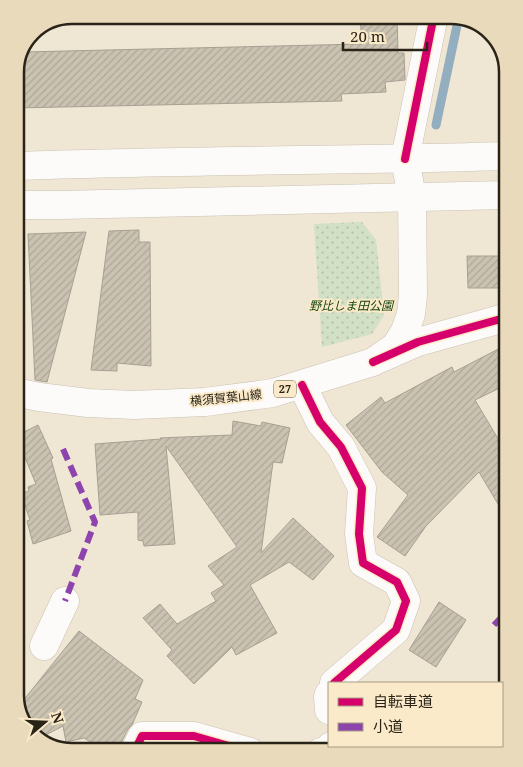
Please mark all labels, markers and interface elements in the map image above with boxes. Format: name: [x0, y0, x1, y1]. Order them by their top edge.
scale bar: [343, 20, 427, 52]
text: 20 m: [350, 26, 385, 46]
park label: 野比しま田公園: [309, 297, 395, 314]
road number: 27: [274, 380, 296, 398]
street label: 横須賀葉山線: [189, 385, 263, 410]
legend: [328, 682, 503, 747]
text: 自転車道: [373, 691, 433, 711]
north arrow: [20, 697, 70, 747]
text: N: [47, 709, 69, 726]
text: 小道: [373, 716, 403, 736]

